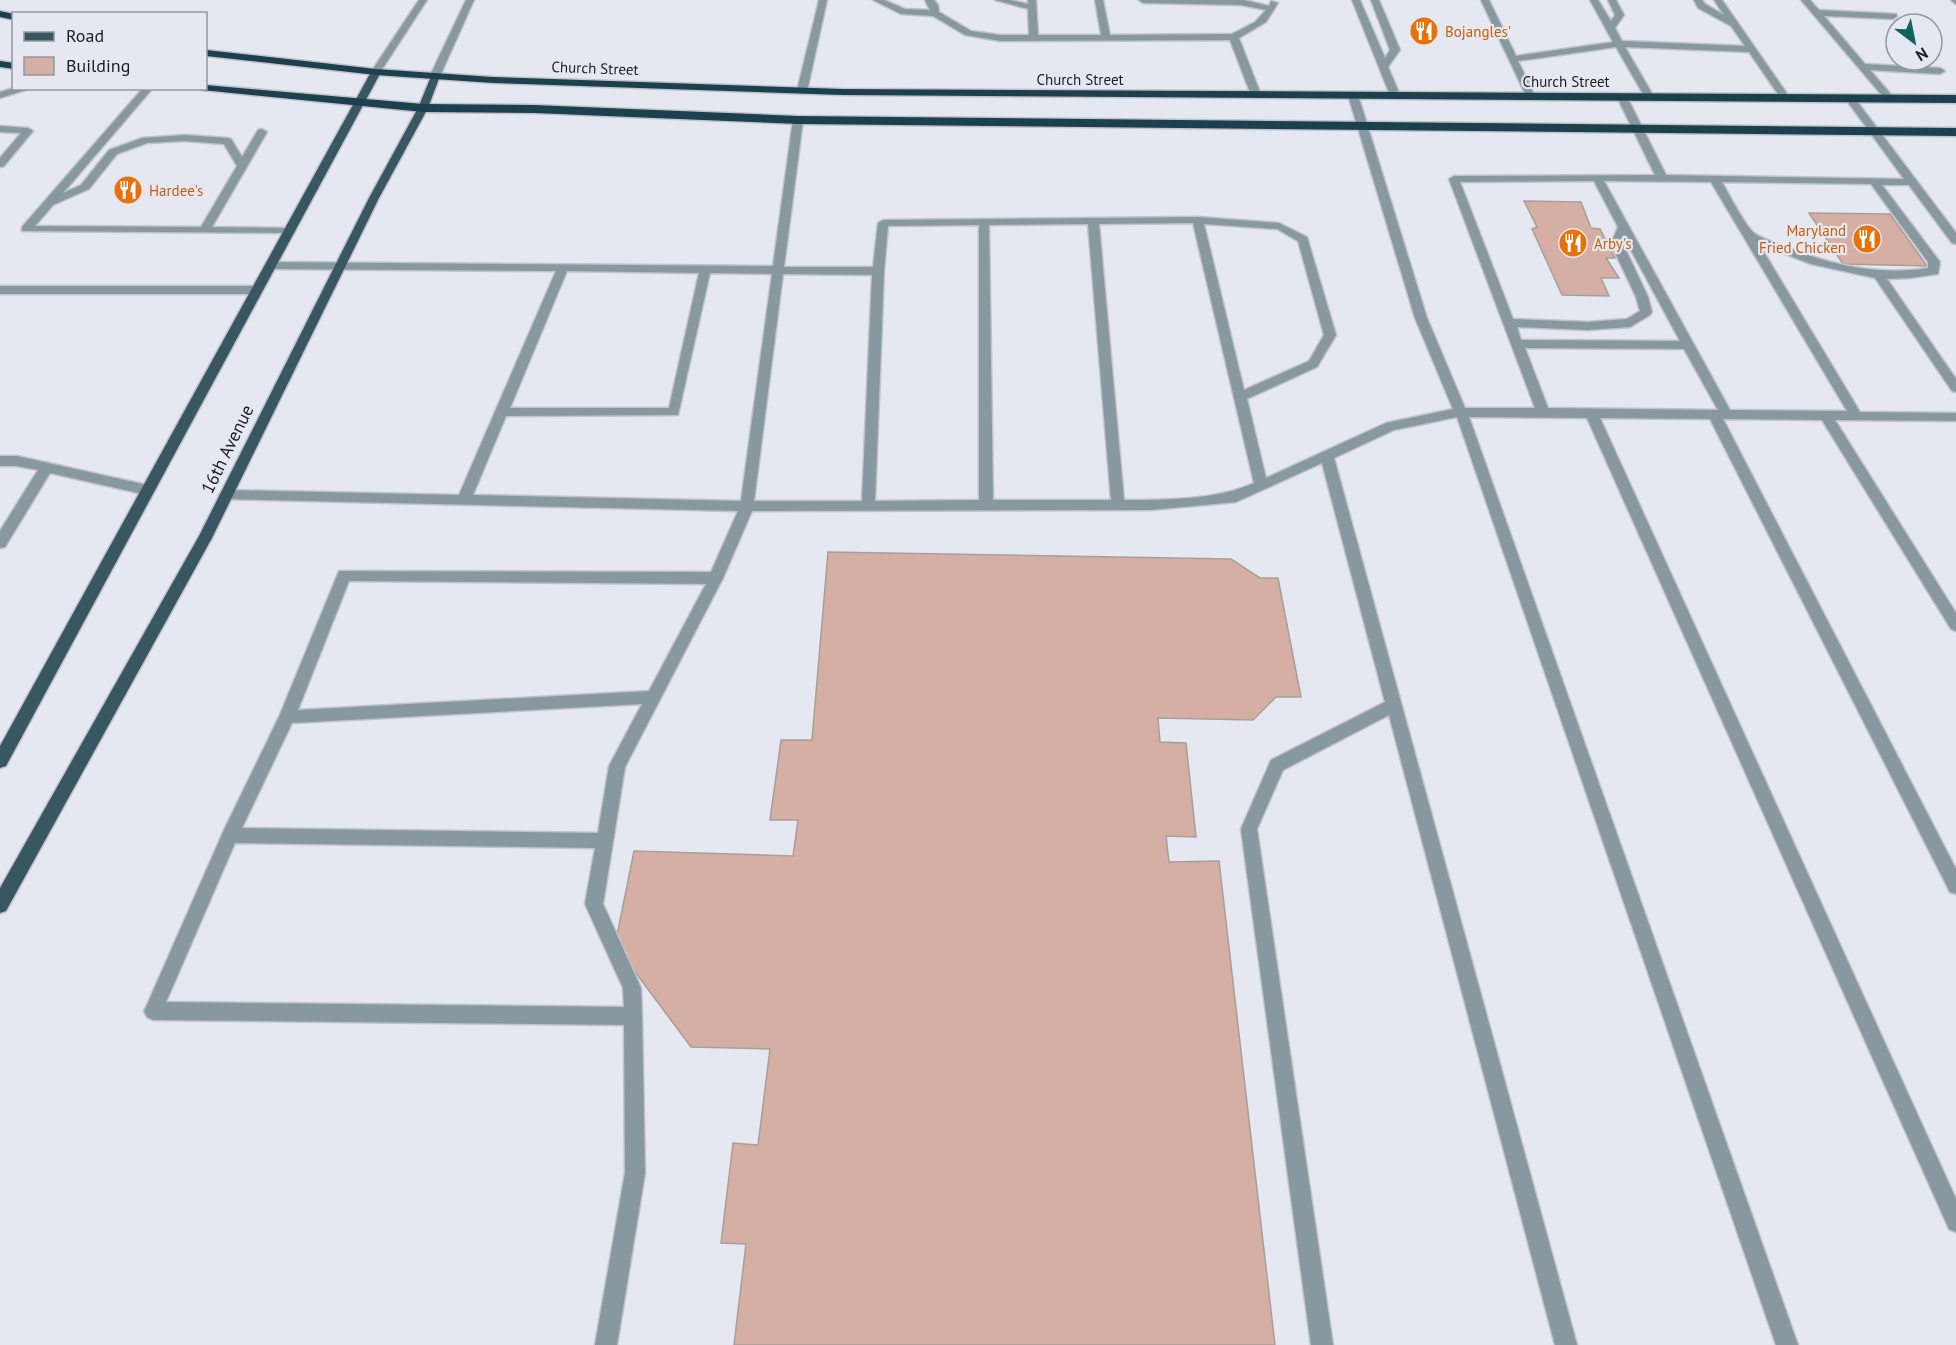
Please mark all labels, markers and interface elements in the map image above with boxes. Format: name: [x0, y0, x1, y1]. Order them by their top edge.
legend: [12, 12, 207, 90]
north arrow: [1884, 12, 1944, 72]
restaurant icon: Bojangles': [1408, 15, 1440, 47]
place label: Bojangles': [1445, 22, 1511, 41]
text: Road: [66, 24, 104, 47]
text: N: [1912, 43, 1932, 66]
text: Building: [66, 54, 130, 77]
street label: Church Street: [551, 57, 639, 79]
street label: Church Street: [1036, 70, 1124, 89]
street label: Church Street: [1522, 72, 1610, 91]
restaurant icon: Hardee's: [112, 174, 144, 206]
place label: Hardee's: [149, 181, 203, 200]
place label: Maryland Fried Chicken: [1759, 221, 1846, 257]
restaurant icon: Maryland Fried Chicken: [1851, 223, 1883, 255]
restaurant icon: Arby's: [1557, 227, 1589, 259]
place label: Arby's: [1594, 234, 1631, 253]
street label: 16th Avenue: [196, 401, 258, 497]

